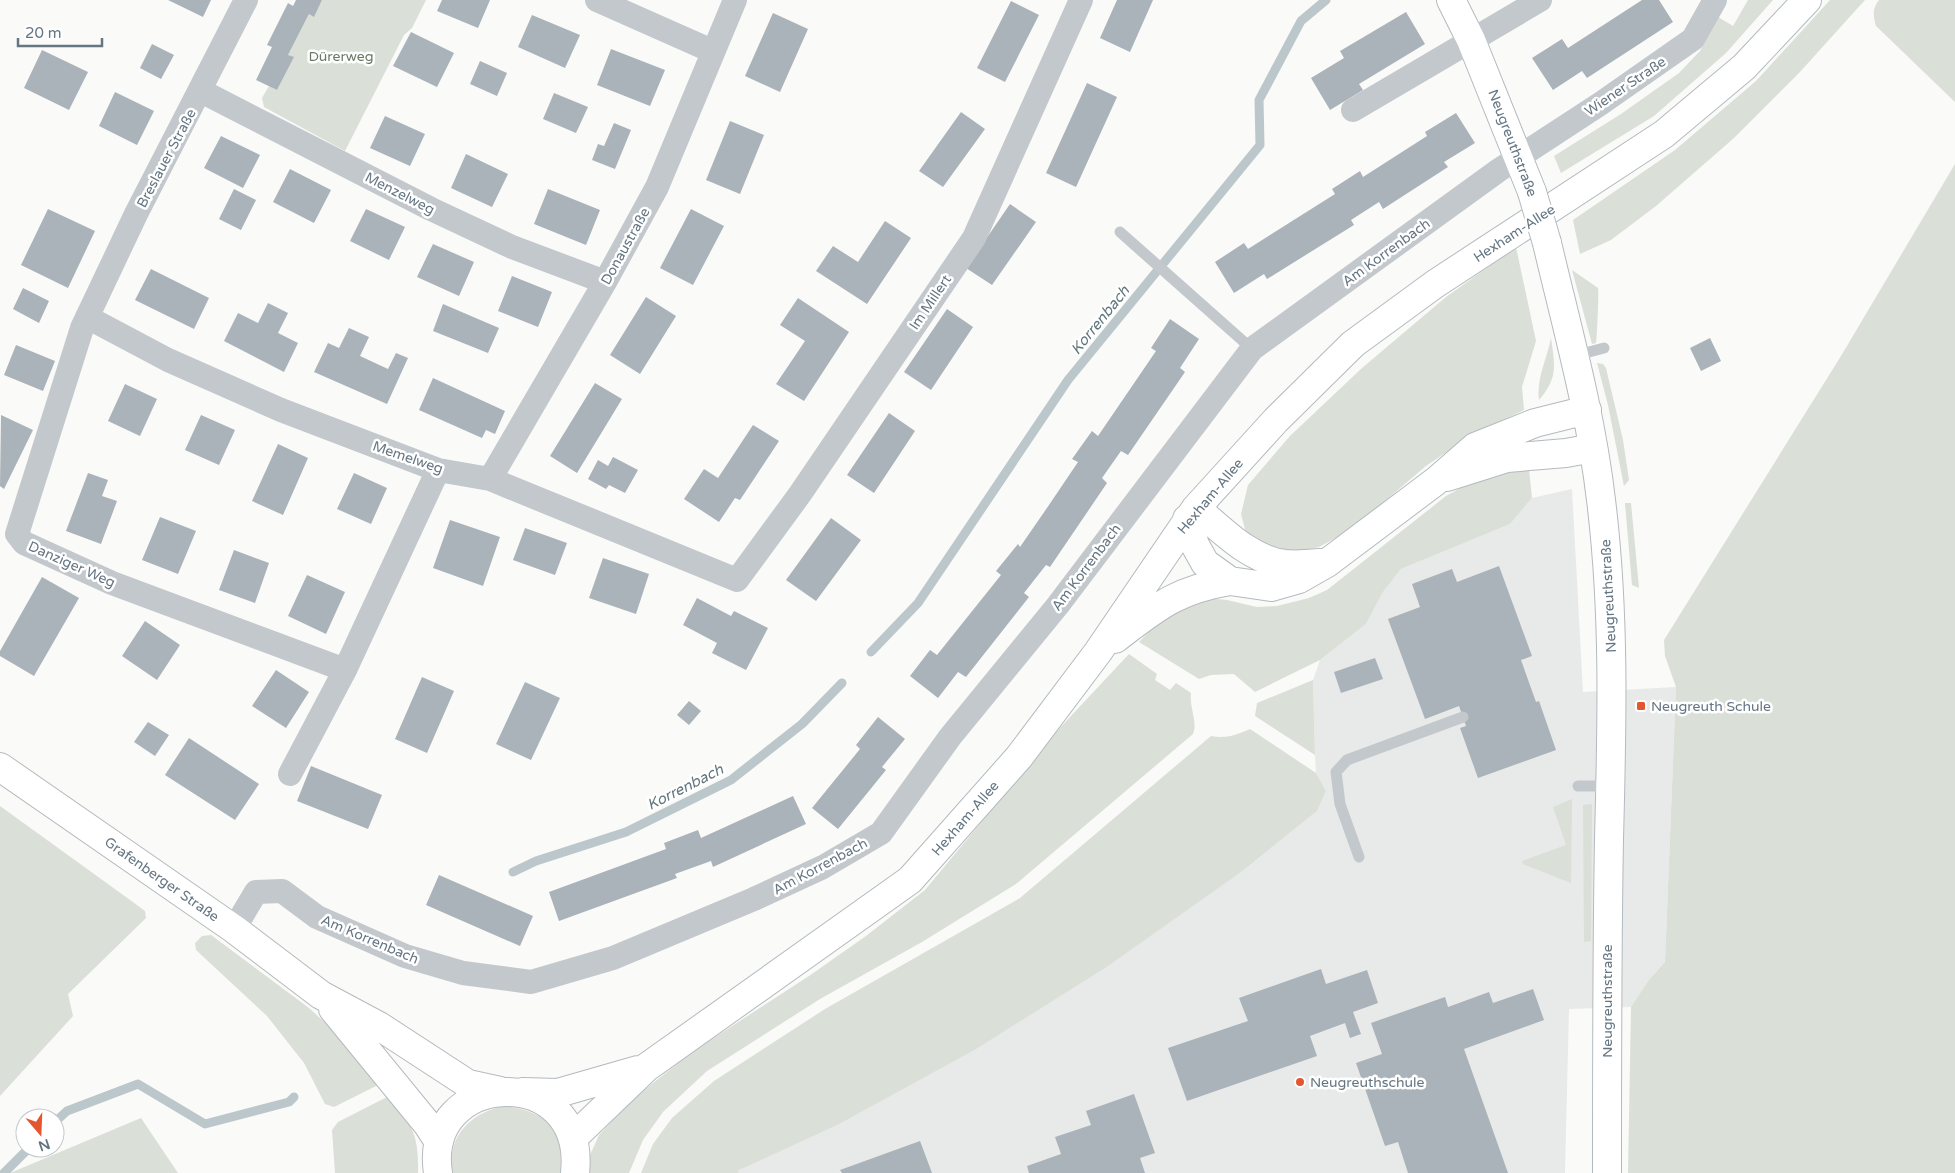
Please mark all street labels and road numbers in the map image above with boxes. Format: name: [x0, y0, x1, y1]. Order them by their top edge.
street label: Wiener Straße: [1581, 53, 1669, 120]
street label: Neugreuthstraße: [1484, 87, 1541, 199]
street label: Breslauer Straße: [133, 106, 200, 211]
street label: Menzelweg: [362, 169, 437, 218]
street label: Hexham-Allee: [1470, 201, 1558, 266]
street label: Donaustraße: [597, 205, 654, 288]
street label: Am Korrenbach: [1339, 215, 1434, 290]
street label: Im Millert: [906, 271, 955, 333]
street label: Memelweg: [370, 438, 445, 477]
street label: Hexham-Allee: [1174, 455, 1247, 538]
street label: Am Korrenbach: [1048, 520, 1125, 614]
street label: Danziger Weg: [26, 538, 118, 591]
street label: Neugreuthstraße: [1597, 539, 1620, 653]
street label: Hexham-Allee: [928, 777, 1003, 859]
street label: Grafenberger Straße: [101, 833, 222, 925]
street label: Am Korrenbach: [770, 834, 870, 898]
street label: Am Korrenbach: [318, 911, 421, 968]
street label: Neugreuthstraße: [1599, 944, 1616, 1058]

